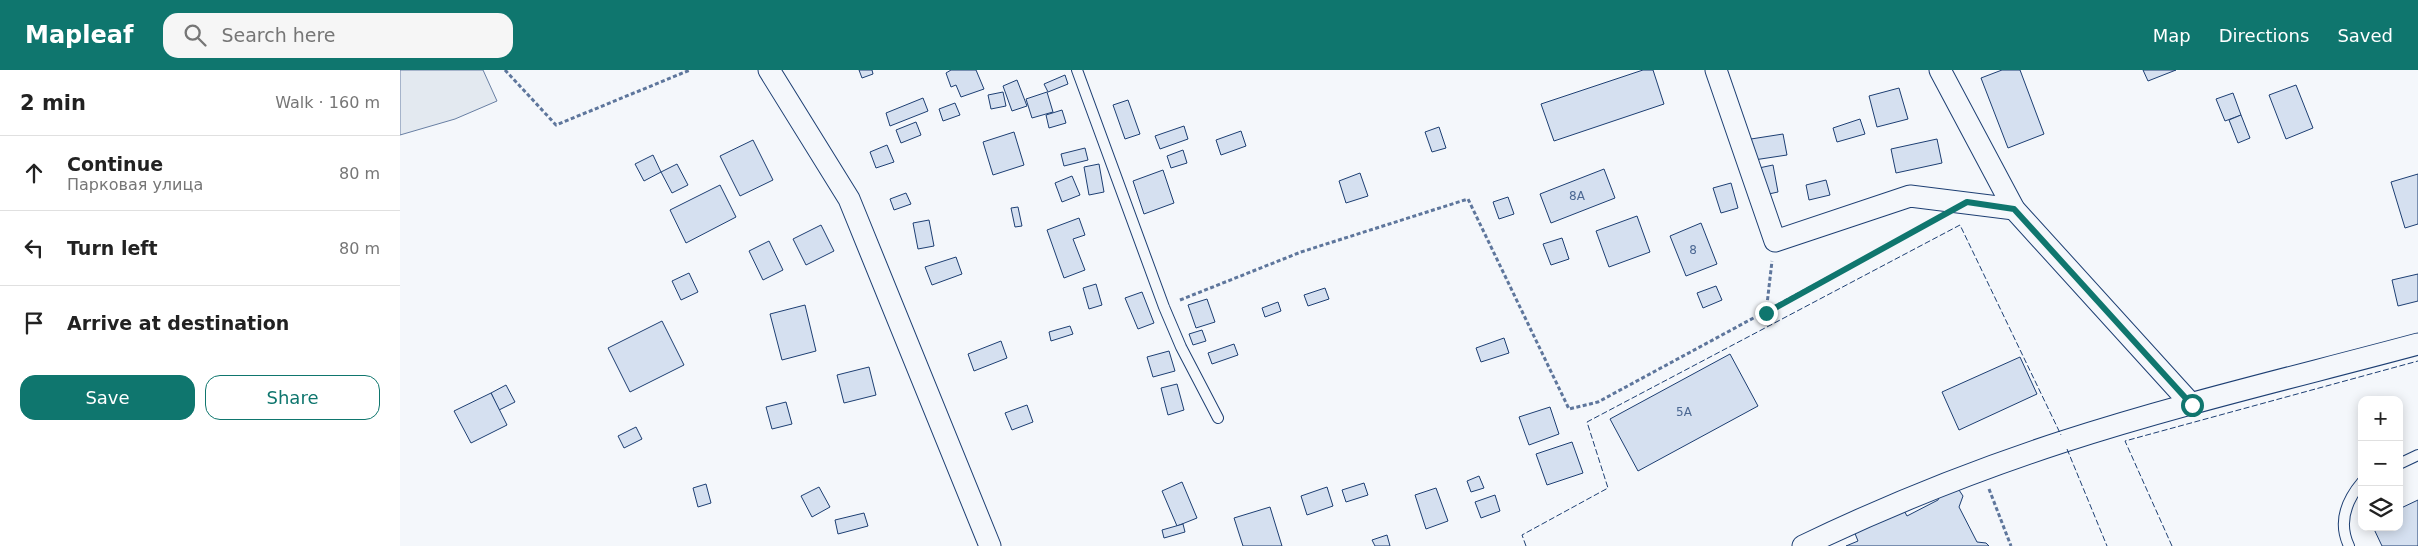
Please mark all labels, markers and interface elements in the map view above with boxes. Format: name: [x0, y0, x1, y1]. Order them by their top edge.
search box: [163, 13, 513, 58]
text: Mapleaf: [25, 21, 133, 49]
icon: search: [181, 21, 209, 49]
text: Search here: [221, 24, 336, 46]
text: Map: [2153, 25, 2191, 46]
text: Directions: [2219, 25, 2309, 46]
text: Saved: [2337, 25, 2393, 46]
text: 2 min: [20, 91, 86, 115]
text: Walk · 160 m: [275, 93, 380, 112]
text: Continue: [67, 153, 163, 175]
icon: ahead: [20, 159, 48, 187]
text: 80 m: [339, 164, 380, 183]
text: Парковая улица: [67, 175, 203, 194]
house number: 8А: [1569, 189, 1586, 203]
icon: left: [20, 234, 48, 262]
text: Turn left: [67, 237, 158, 259]
text: 80 m: [339, 239, 380, 258]
house number: 8: [1689, 243, 1697, 257]
route end: [1755, 302, 1778, 325]
icon: arrive: [20, 309, 48, 337]
text: Arrive at destination: [67, 312, 289, 334]
button: Save: [20, 375, 195, 420]
button: Share: [205, 375, 380, 420]
route start: [2181, 394, 2204, 417]
map controls: [2358, 396, 2403, 531]
button: +: [2358, 396, 2403, 441]
house number: 5А: [1676, 405, 1693, 419]
button: −: [2358, 441, 2403, 486]
button: layers: [2358, 486, 2403, 531]

